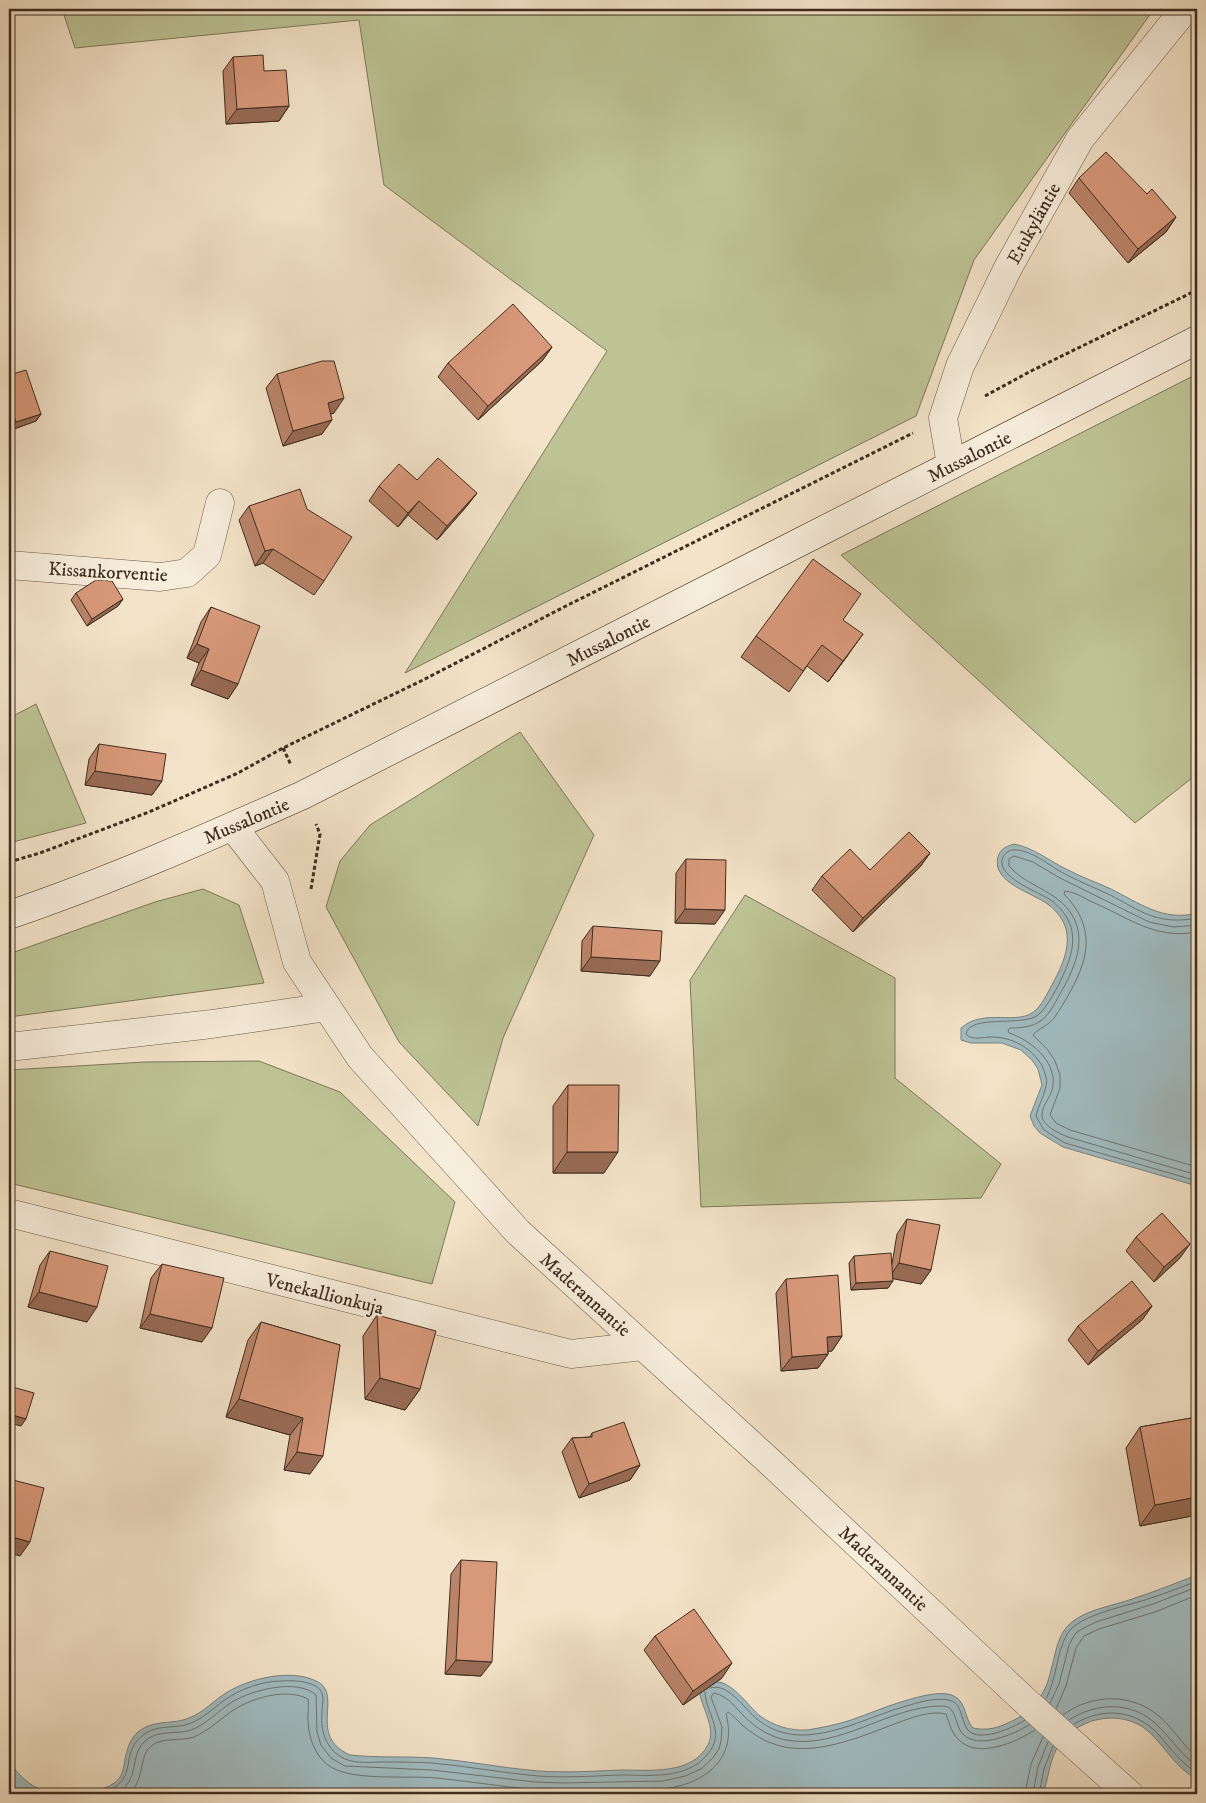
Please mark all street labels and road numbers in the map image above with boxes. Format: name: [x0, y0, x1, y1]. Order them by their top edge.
street label: Etukyläntie: [1003, 179, 1066, 268]
street label: Mussalontie: [924, 426, 1015, 488]
street label: Kissankorventie: [48, 558, 168, 587]
street label: Mussalontie: [563, 610, 654, 672]
street label: Mussalontie: [200, 793, 293, 850]
street label: Maderannantie: [535, 1248, 635, 1342]
street label: Venekallionkuja: [262, 1268, 386, 1320]
street label: Maderannantie: [833, 1522, 933, 1617]

